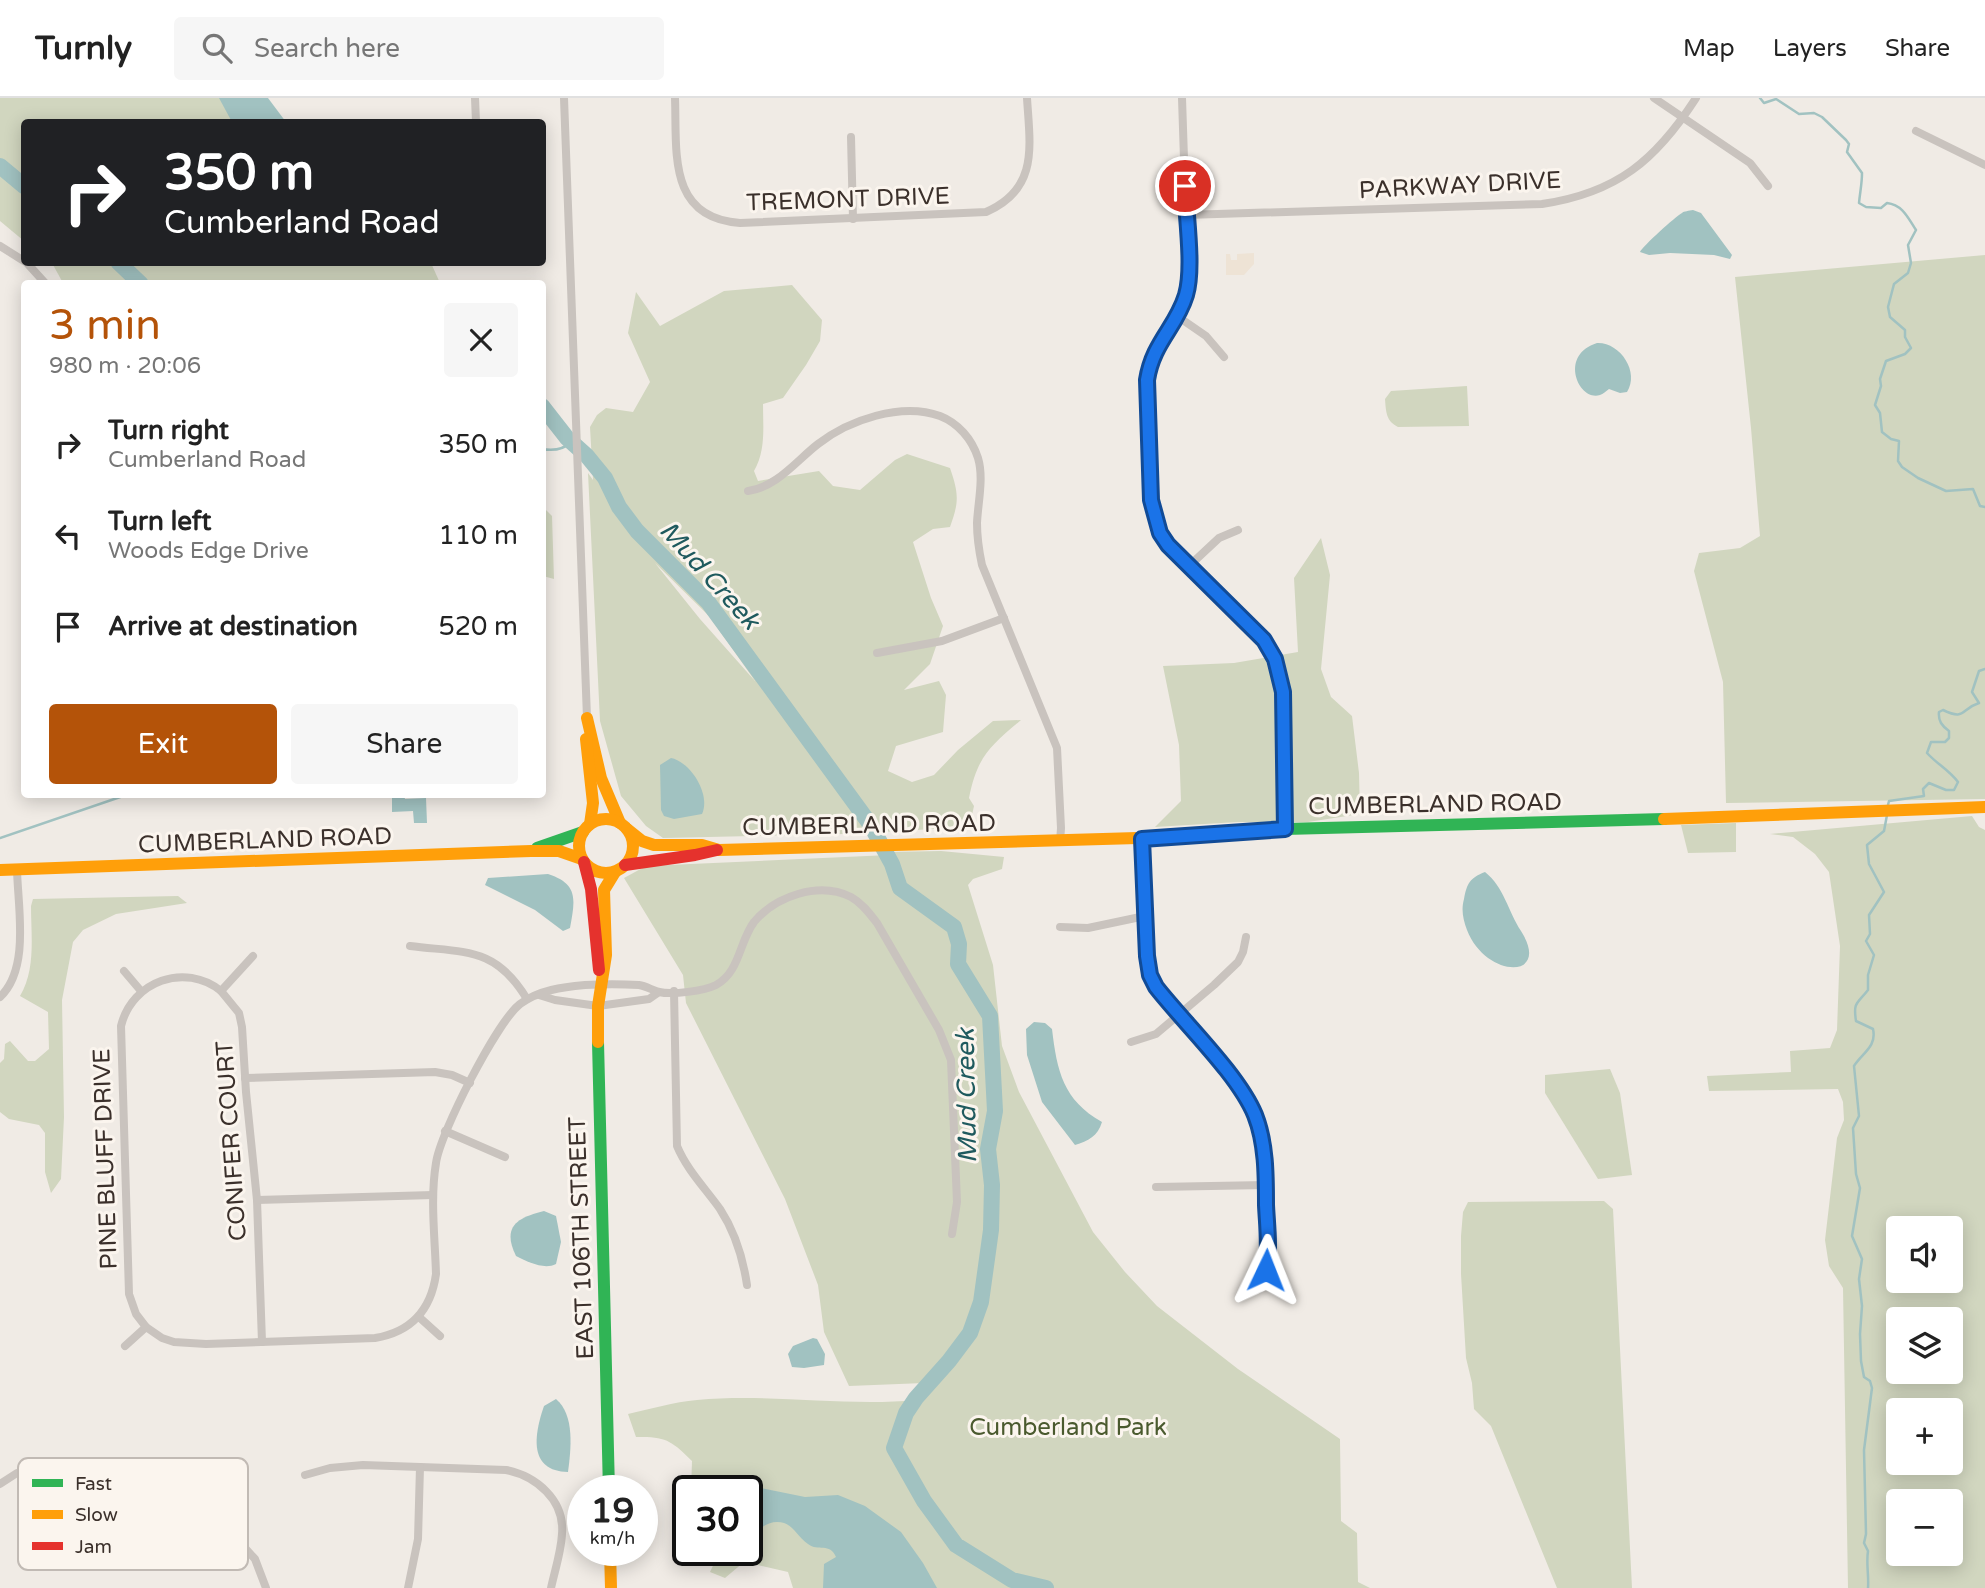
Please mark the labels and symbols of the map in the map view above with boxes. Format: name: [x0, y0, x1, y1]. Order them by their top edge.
pin: [1155, 156, 1215, 216]
street label: PARKWAY DRIVE: [1358, 166, 1562, 205]
street label: TREMONT DRIVE: [746, 181, 950, 218]
water label: Mud Creek: [653, 515, 767, 637]
street label: CUMBERLAND ROAD: [1308, 788, 1562, 821]
street label: CUMBERLAND ROAD: [742, 809, 996, 842]
street label: CUMBERLAND ROAD: [138, 822, 392, 859]
water label: Mud Creek: [950, 1026, 983, 1164]
street label: CONIFER COURT: [210, 1040, 253, 1242]
street label: PINE BLUFF DRIVE: [87, 1048, 124, 1270]
street label: EAST 106TH STREET: [563, 1116, 600, 1360]
position arrow: [1229, 1233, 1303, 1307]
park label: Cumberland Park: [969, 1413, 1167, 1442]
legend: [18, 1458, 248, 1570]
text: Fast: [75, 1473, 112, 1495]
speed limit sign: 30: [672, 1475, 763, 1566]
text: Slow: [75, 1504, 118, 1526]
text: Jam: [75, 1536, 112, 1558]

